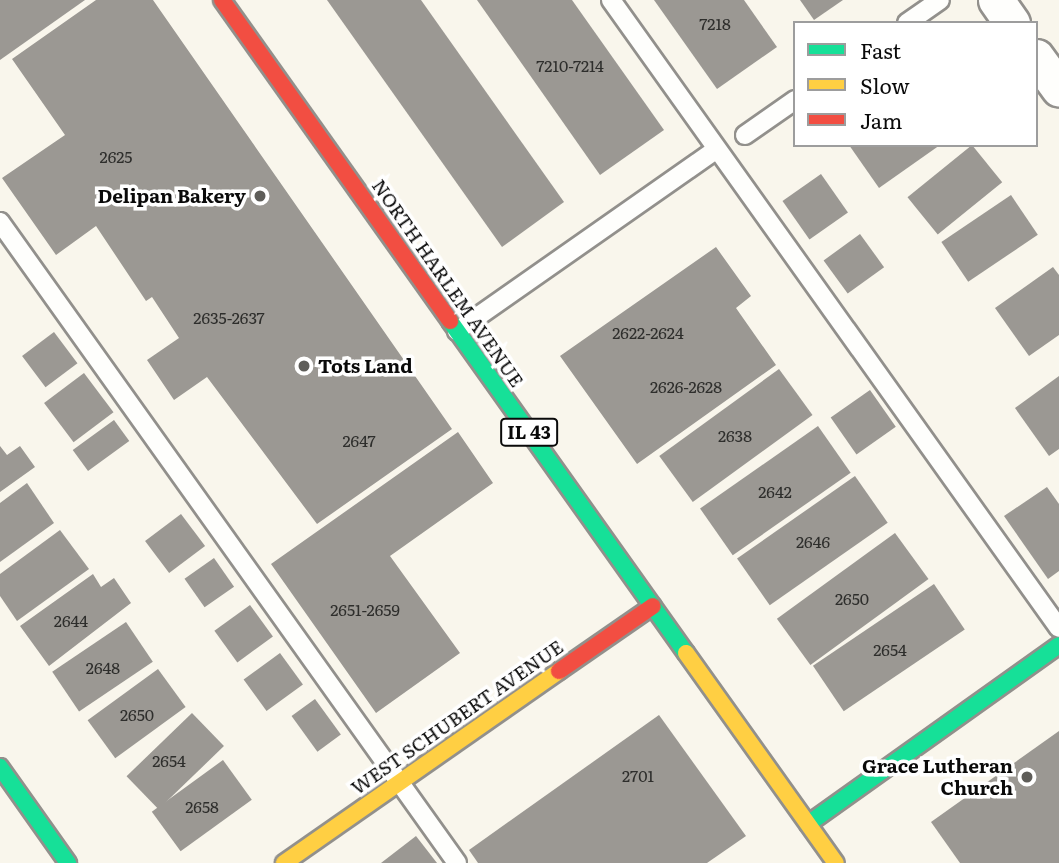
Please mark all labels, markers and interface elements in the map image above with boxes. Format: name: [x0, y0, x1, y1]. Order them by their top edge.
house number: 7218: [699, 13, 731, 33]
legend: [793, 21, 1038, 147]
text: Fast: [860, 34, 901, 65]
house number: 7210-7214: [536, 55, 604, 75]
text: Slow: [860, 69, 910, 100]
text: Jam: [860, 104, 902, 135]
house number: 2625: [100, 146, 132, 166]
street label: NORTH HARLEM AVENUE: [367, 175, 529, 391]
place label: Delipan Bakery: [97, 185, 246, 207]
marker: Delipan Bakery: [252, 188, 268, 204]
house number: 2635-2637: [193, 307, 265, 327]
house number: 2622-2624: [612, 322, 684, 342]
place label: Tots Land: [318, 355, 413, 377]
marker: Tots Land: [296, 358, 312, 374]
house number: 2626-2628: [650, 376, 722, 396]
road number: IL 43: [499, 418, 559, 446]
house number: 2638: [718, 425, 752, 445]
house number: 2647: [342, 430, 376, 450]
house number: 2642: [758, 481, 792, 501]
house number: 2646: [796, 531, 830, 551]
house number: 2650: [835, 588, 869, 608]
house number: 2651-2659: [330, 599, 400, 619]
house number: 2644: [54, 610, 88, 630]
street label: WEST SCHUBERT AVENUE: [347, 635, 567, 799]
house number: 2654: [873, 639, 907, 659]
house number: 2648: [86, 657, 120, 677]
house number: 2650: [120, 704, 154, 724]
house number: 2654: [152, 750, 186, 770]
place label: Grace Lutheran Church: [862, 755, 1013, 799]
house number: 2701: [622, 765, 654, 785]
marker: Grace Lutheran Church: [1019, 769, 1035, 785]
house number: 2658: [185, 796, 219, 816]

